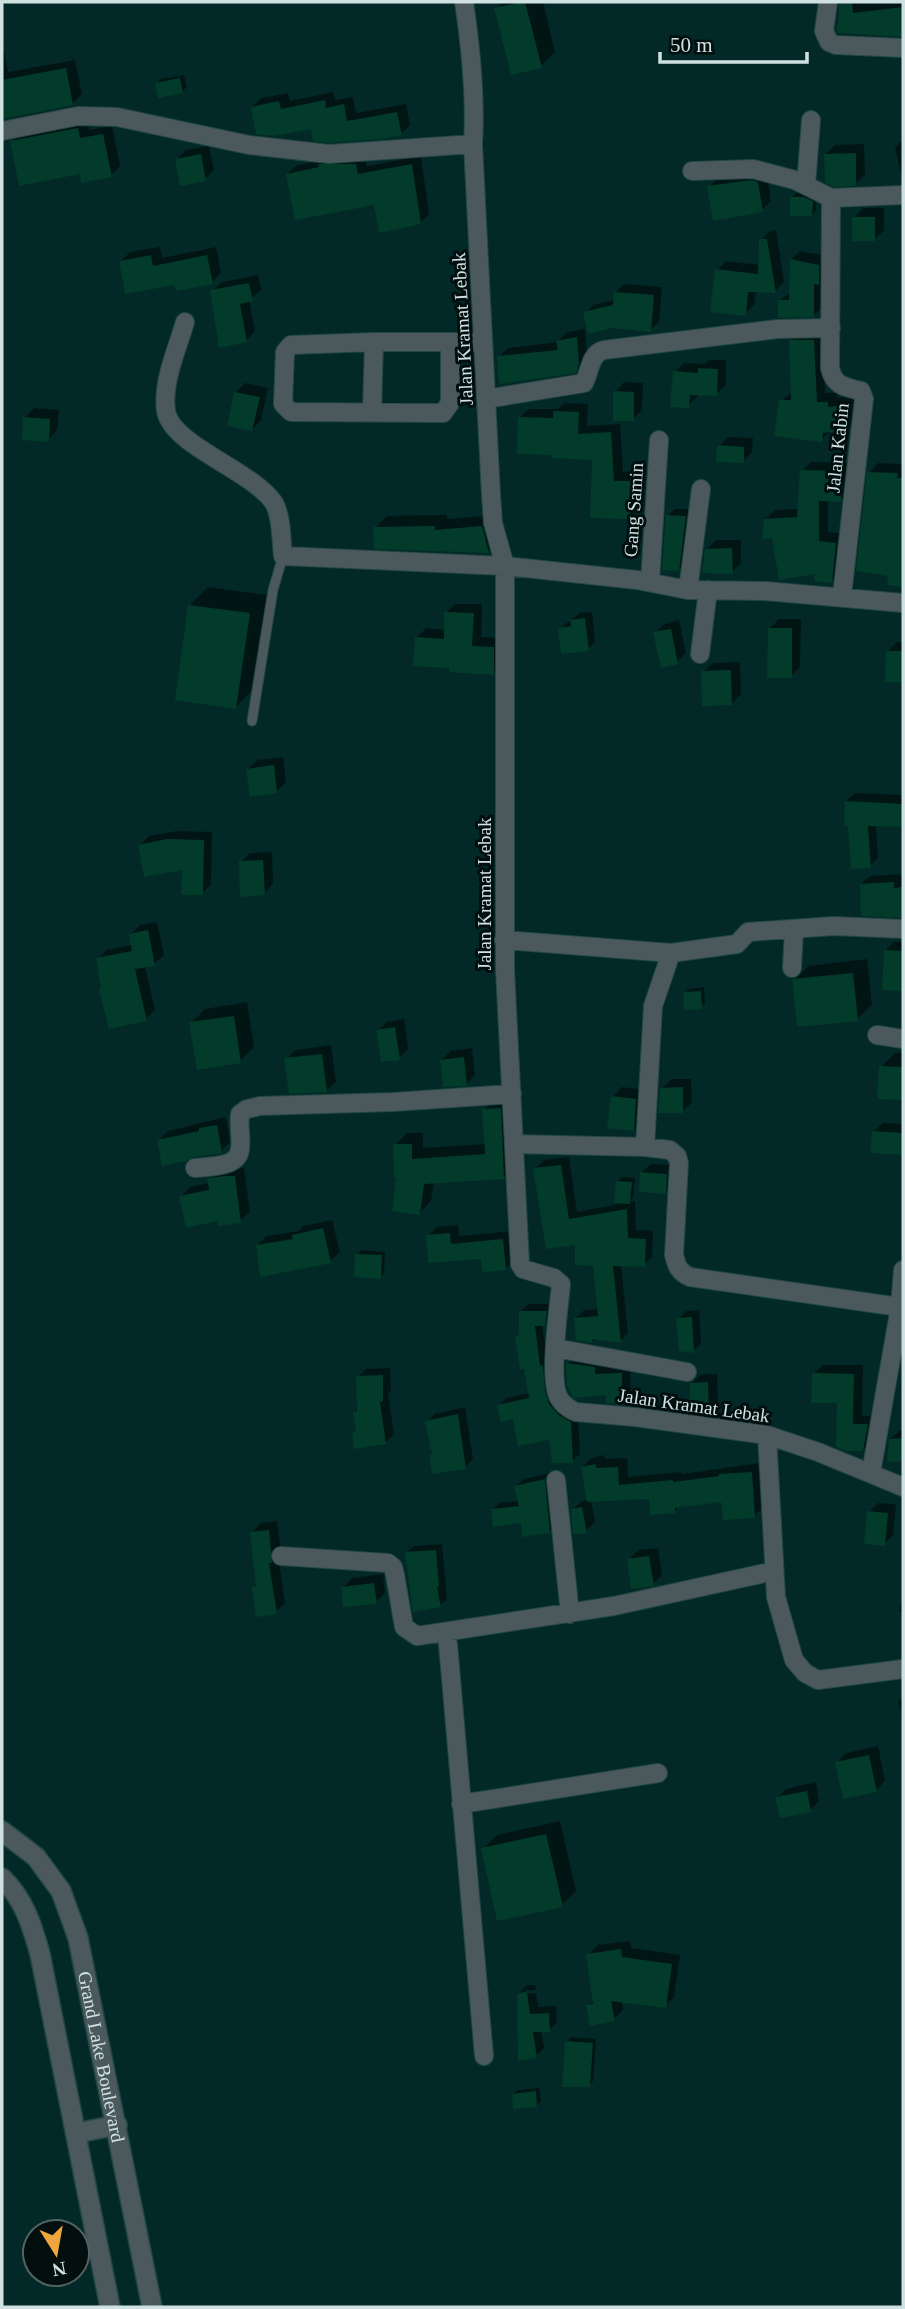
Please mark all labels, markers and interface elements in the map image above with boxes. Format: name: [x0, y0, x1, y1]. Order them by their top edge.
scale bar: [660, 21, 807, 65]
text: 50 m: [670, 33, 713, 57]
street label: Jalan Kramat Lebak: [448, 252, 477, 406]
street label: Jalan Kabin: [822, 402, 853, 494]
street label: Gang Samin: [620, 462, 647, 558]
street label: Jalan Kramat Lebak: [474, 817, 495, 970]
street label: Jalan Kramat Lebak: [617, 1384, 772, 1427]
street label: Grand Lake Boulevard: [74, 1969, 129, 2145]
north arrow: [21, 2218, 91, 2288]
text: N: [50, 2258, 68, 2281]

